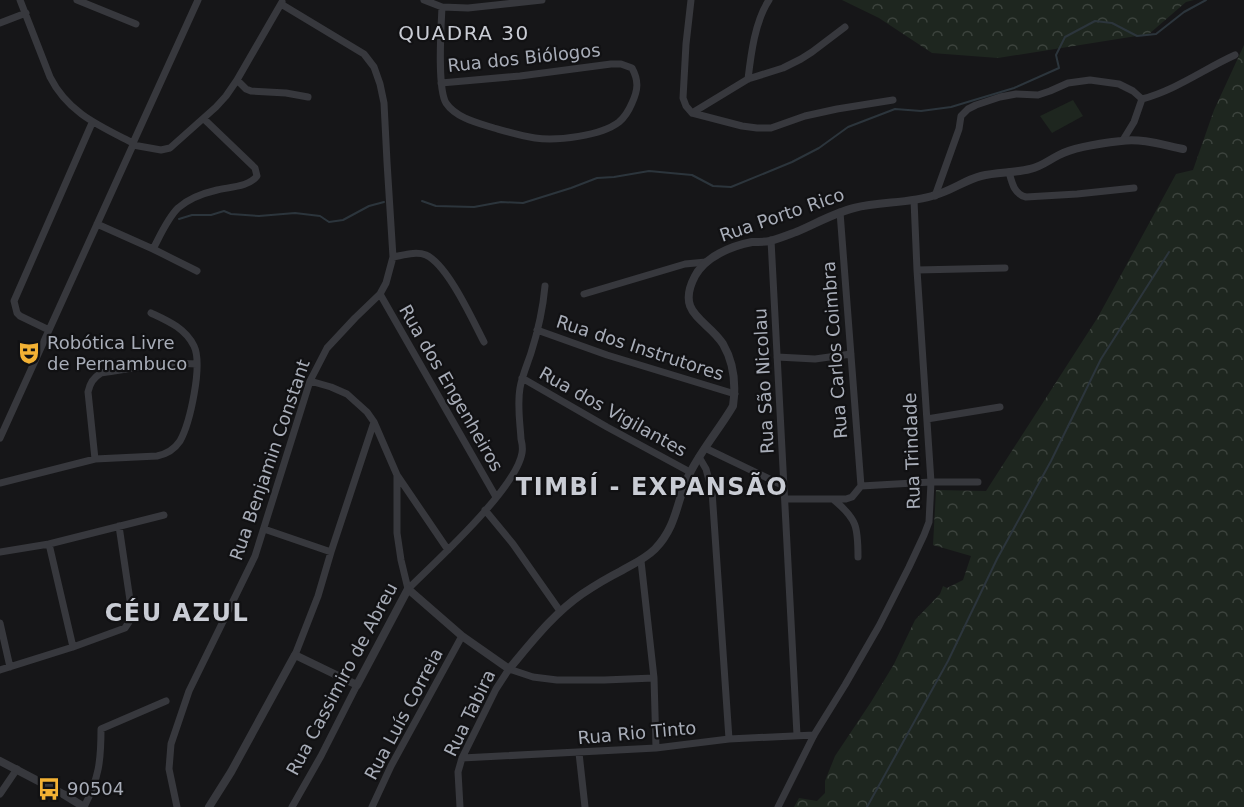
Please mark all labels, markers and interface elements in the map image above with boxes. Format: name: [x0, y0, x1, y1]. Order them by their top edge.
district label: QUADRA 30: [398, 21, 530, 45]
street label: Rua dos Biólogos: [446, 39, 601, 76]
street label: Rua Porto Rico: [717, 183, 847, 246]
street label: Rua Carlos Coimbra: [818, 261, 851, 440]
street label: Rua dos Engenheiros: [395, 301, 508, 475]
street label: Rua São Nicolau: [749, 308, 778, 454]
street label: Rua dos Instrutores: [554, 311, 727, 385]
place label: Robótica Livre de Pernambuco: [47, 332, 187, 374]
theatre icon: Robótica Livre de Pernambuco: [16, 340, 42, 366]
street label: Rua Benjamin Constant: [225, 357, 314, 563]
street label: Rua dos Vigilantes: [536, 362, 691, 461]
street label: Rua Trindade: [899, 392, 924, 510]
district label: TIMBÍ - EXPANSÃO: [516, 472, 788, 501]
street label: Rua Cassimiro de Abreu: [282, 579, 401, 779]
district label: CÉU AZUL: [105, 598, 249, 627]
street label: Rua Luís Correia: [360, 644, 447, 783]
street label: Rua Tabira: [440, 666, 500, 760]
street label: Rua Rio Tinto: [577, 717, 697, 748]
bus stop icon: 90504: [36, 776, 62, 802]
place label: 90504: [67, 778, 124, 799]

